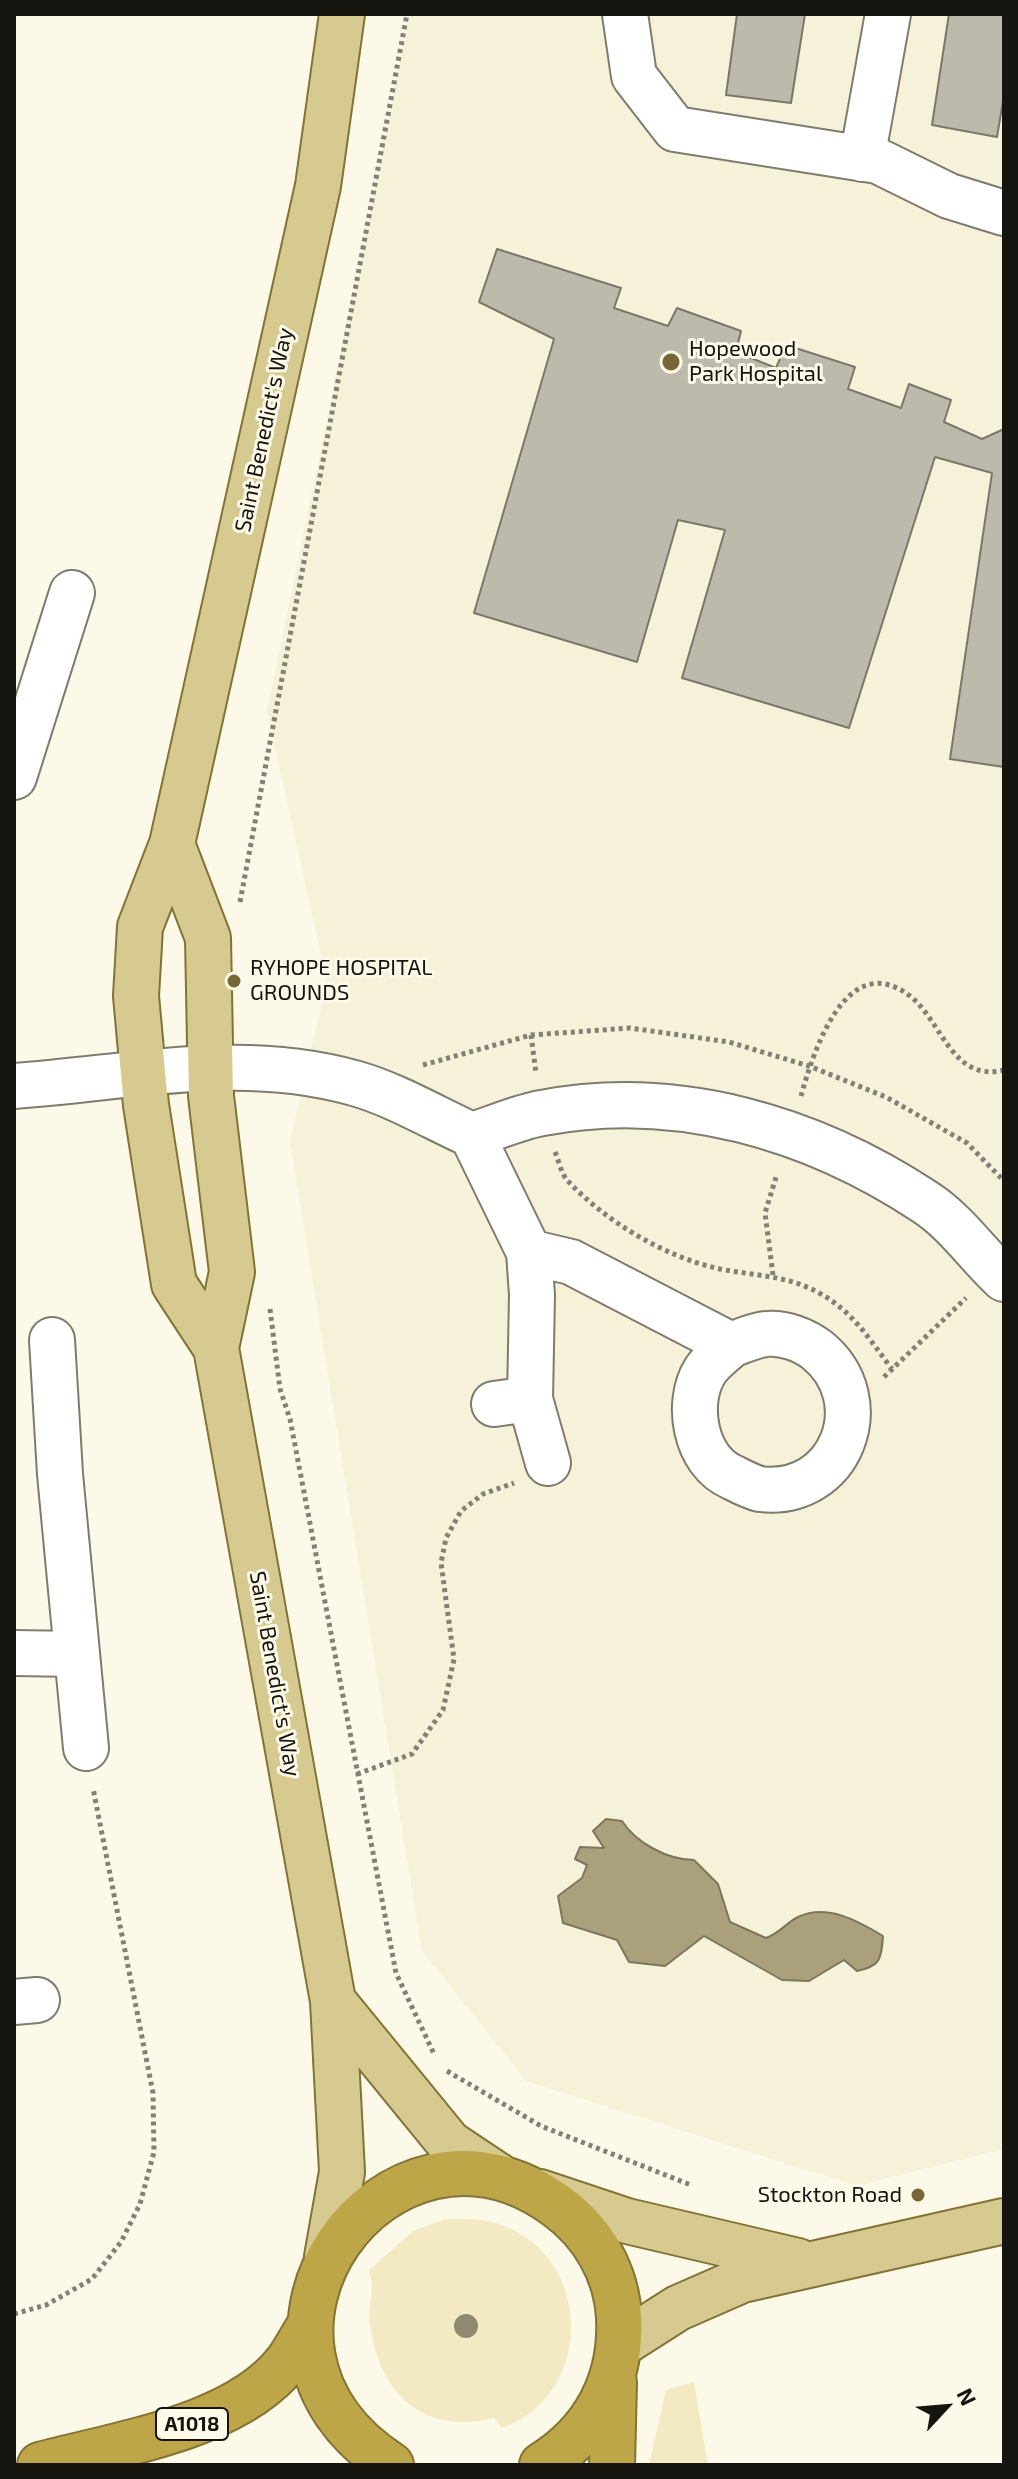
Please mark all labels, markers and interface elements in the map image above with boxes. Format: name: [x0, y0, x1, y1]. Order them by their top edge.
street label: Saint Benedict's Way: [229, 325, 299, 535]
place label: Hopewood Park Hospital: [689, 336, 822, 388]
marker: Hopewood Park Hospital: [660, 351, 682, 373]
place label: RYHOPE HOSPITAL GROUNDS: [250, 955, 432, 1006]
marker: RYHOPE HOSPITAL GROUNDS: [225, 972, 243, 990]
street label: Saint Benedict's Way: [244, 1569, 306, 1779]
place label: Stockton Road: [758, 2182, 902, 2208]
marker: Stockton Road: [909, 2186, 927, 2204]
north arrow: [906, 2367, 986, 2447]
text: N: [952, 2384, 983, 2409]
road number: A1018: [156, 2408, 228, 2440]

